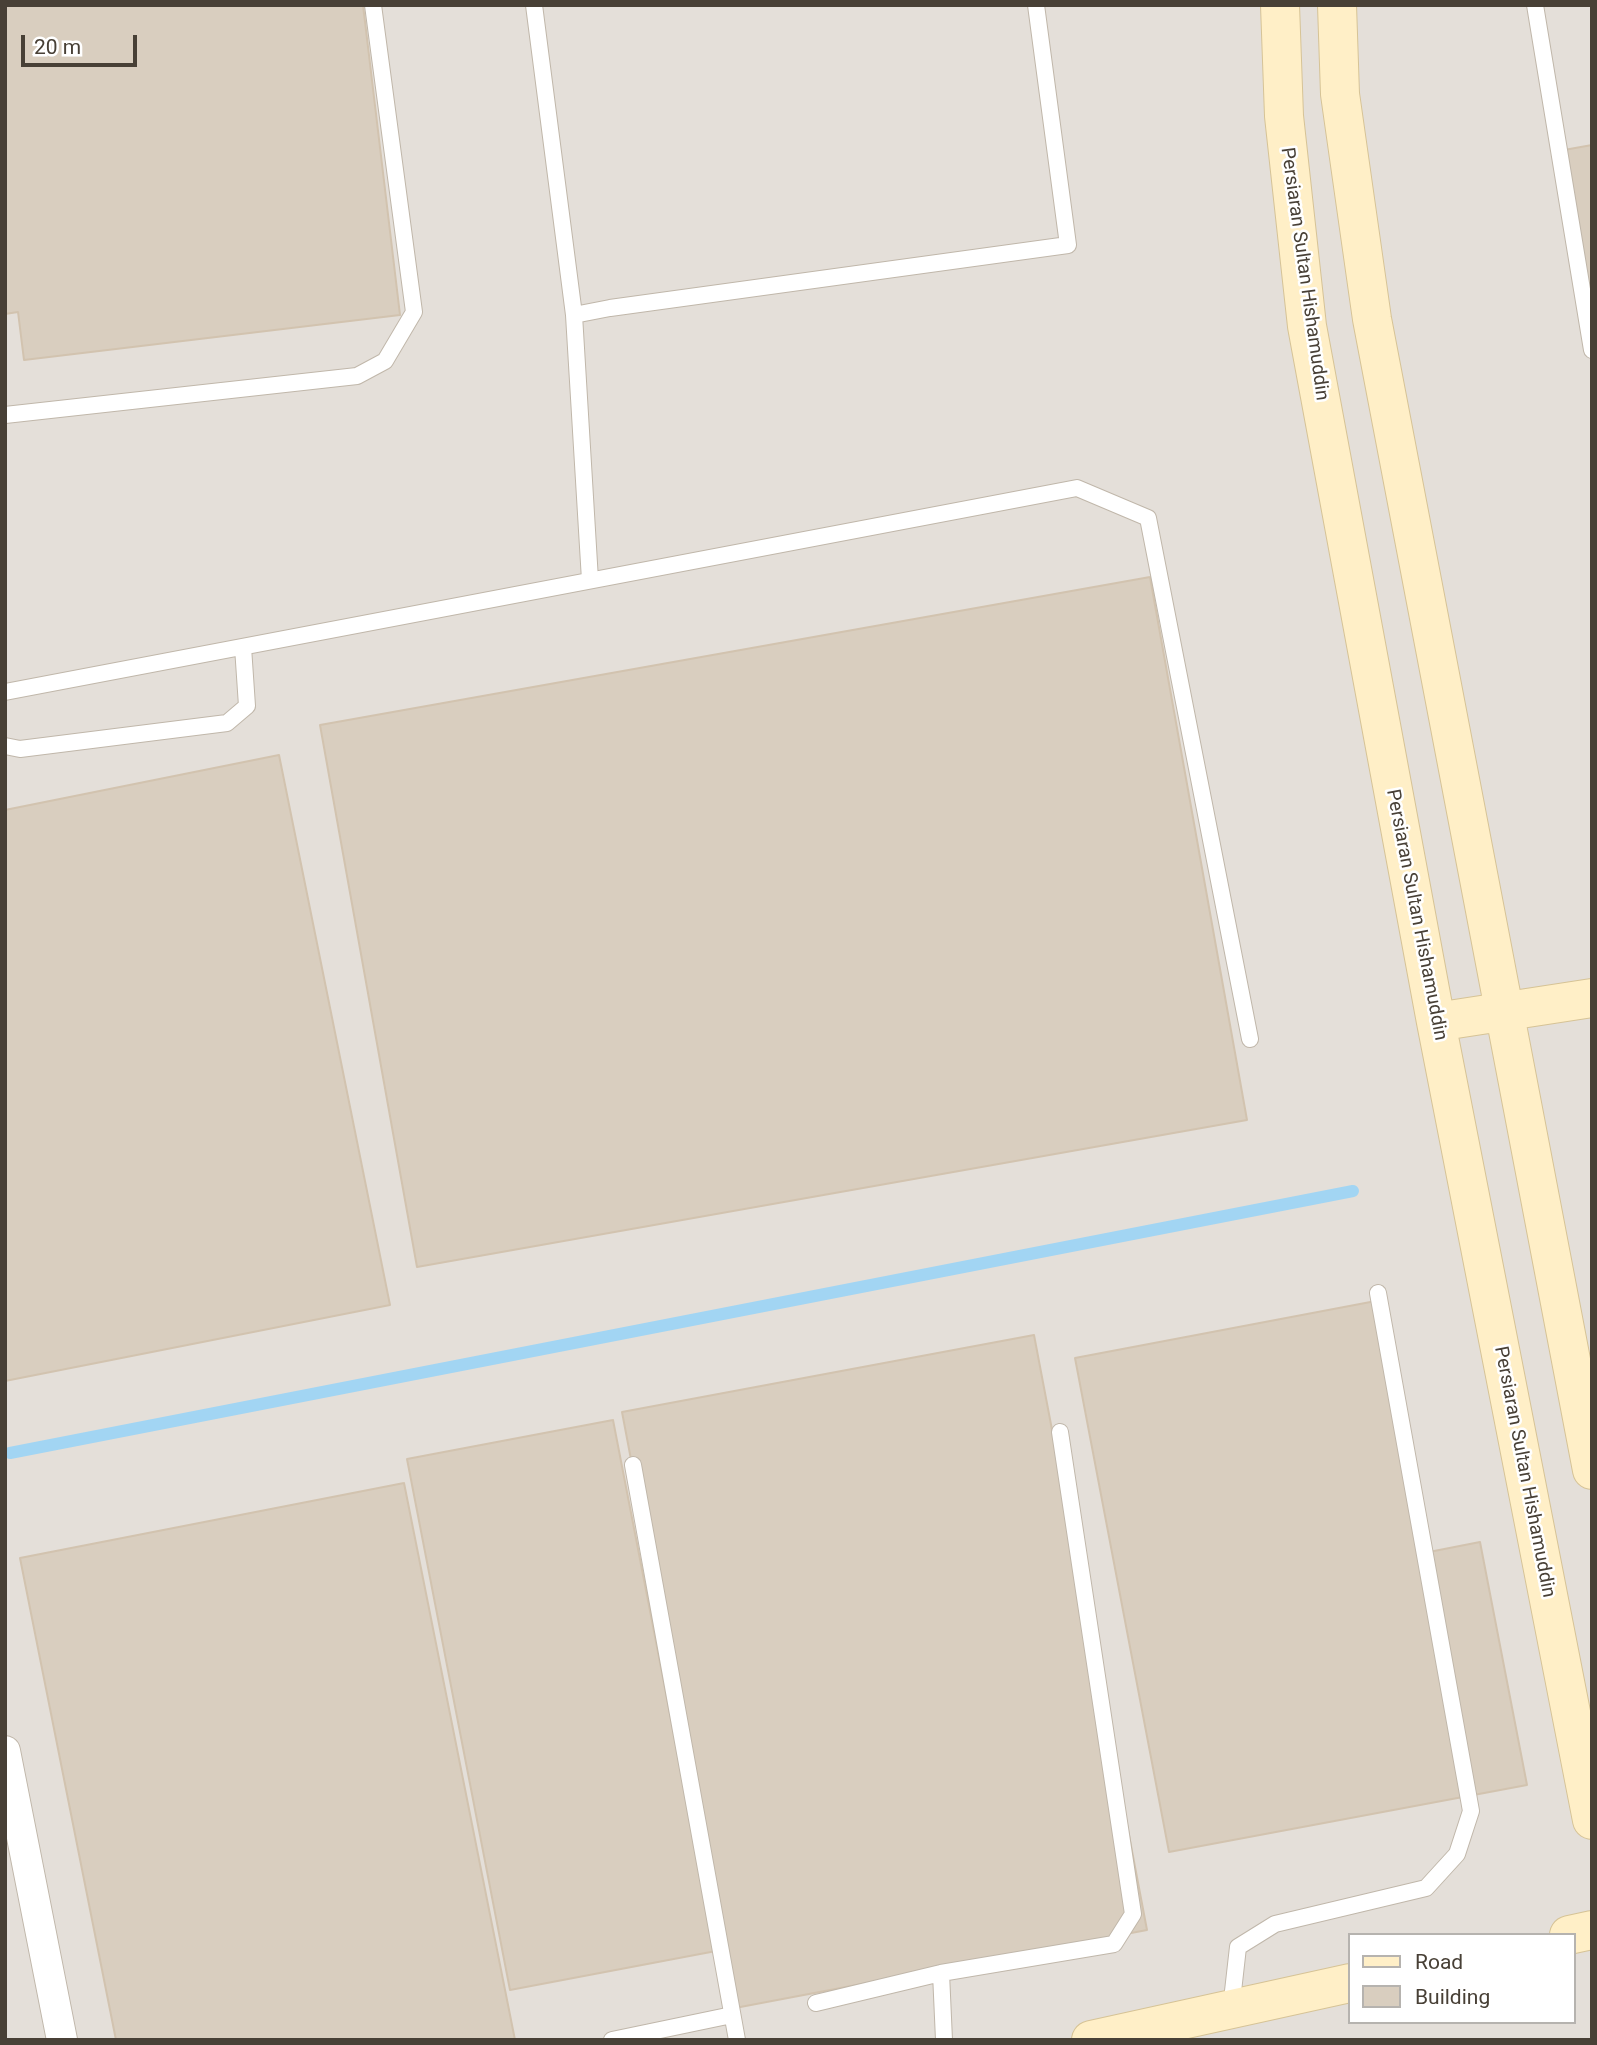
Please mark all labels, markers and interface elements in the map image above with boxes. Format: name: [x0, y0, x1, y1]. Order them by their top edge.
scale bar: [24, 21, 140, 65]
text: 20 m: [34, 35, 81, 59]
street label: Persiaran Sultan Hishamuddin: [1275, 146, 1333, 402]
street label: Persiaran Sultan Hishamuddin: [1380, 788, 1452, 1042]
street label: Persiaran Sultan Hishamuddin: [1488, 1345, 1560, 1599]
legend: [1348, 1933, 1576, 2024]
text: Road: [1415, 1950, 1463, 1974]
text: Building: [1415, 1985, 1490, 2009]

